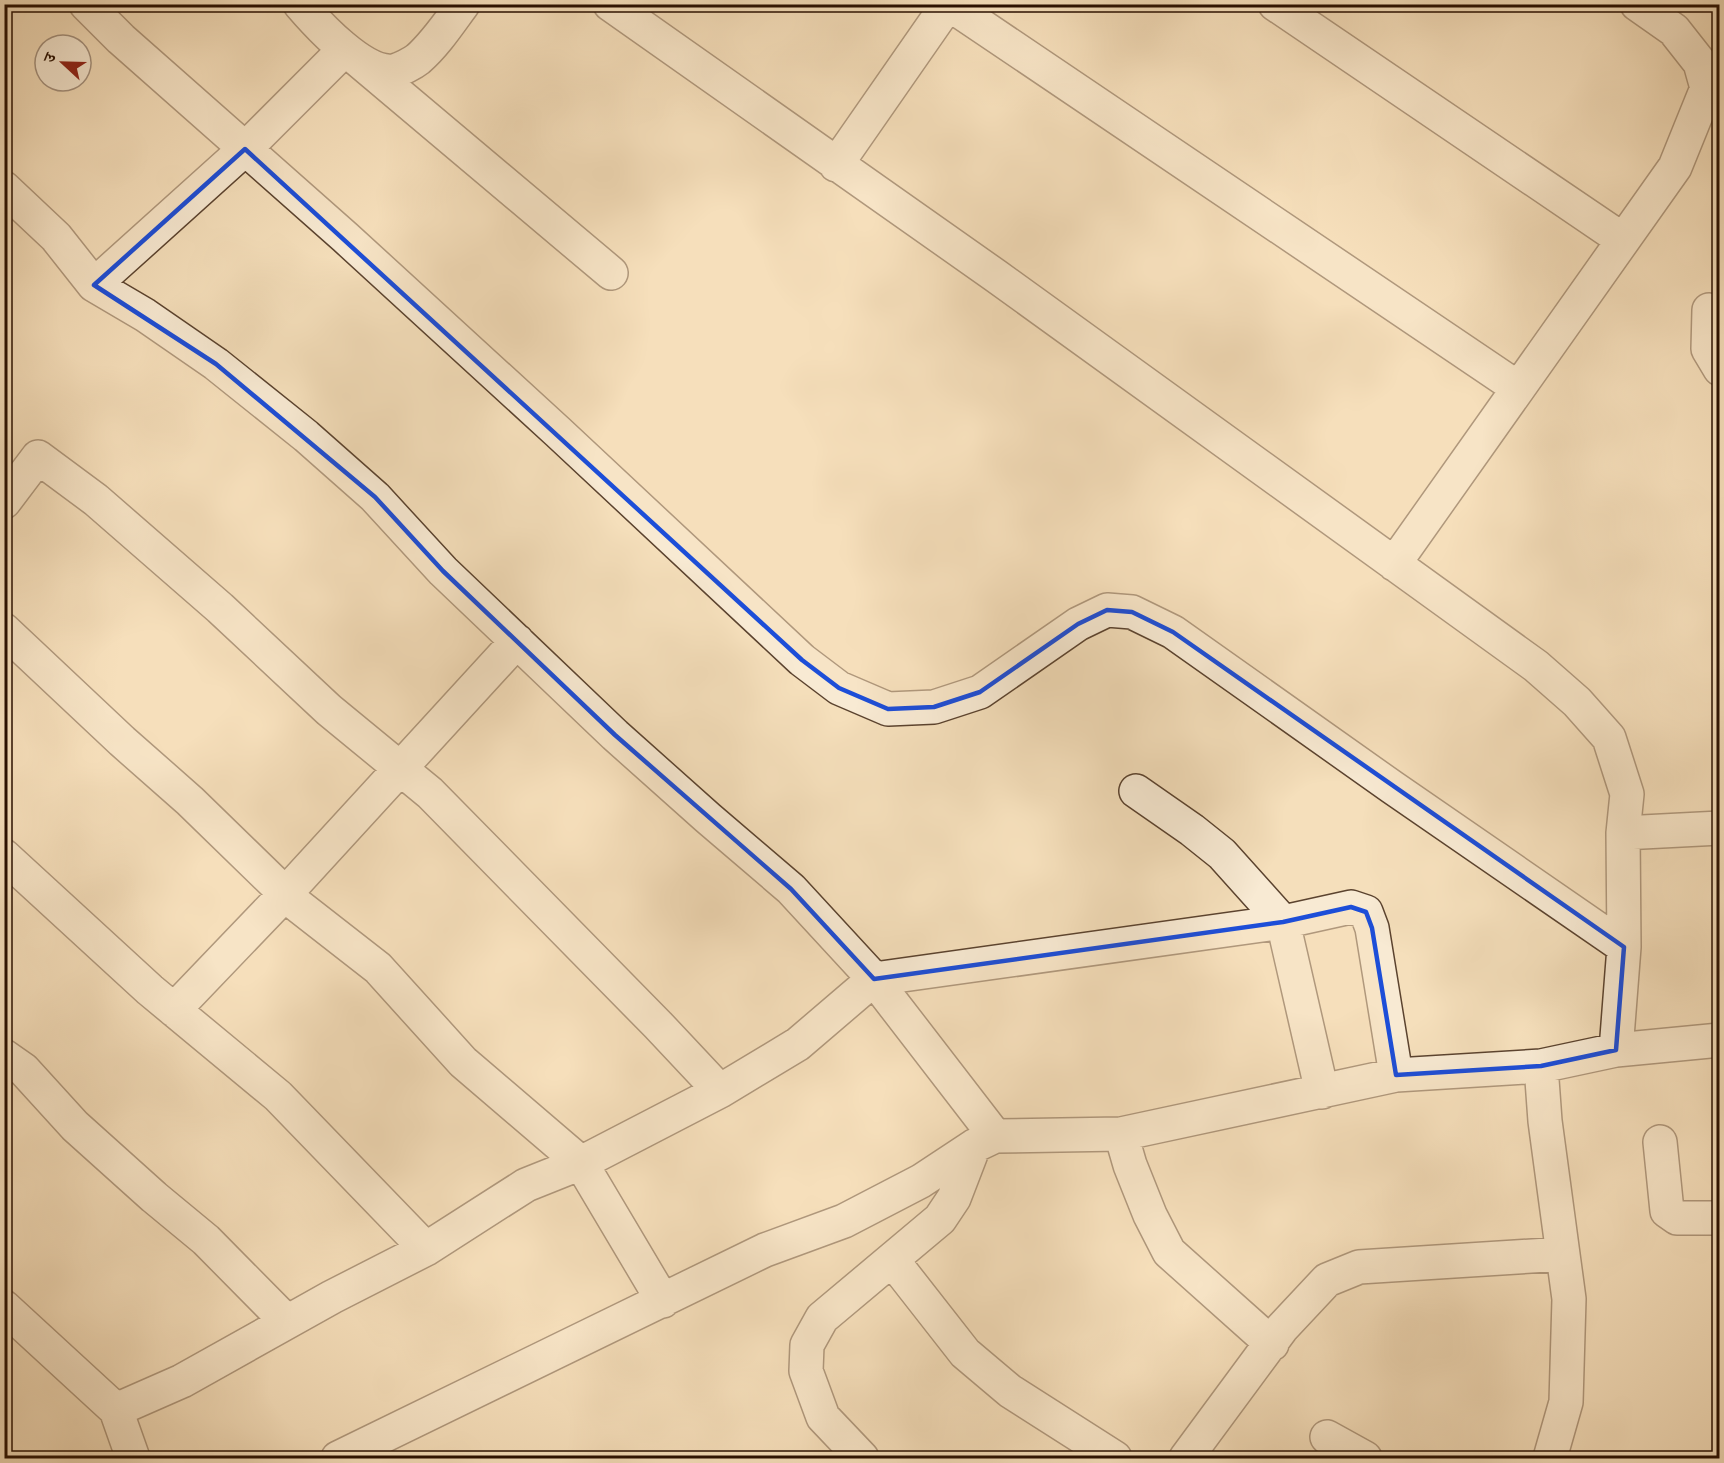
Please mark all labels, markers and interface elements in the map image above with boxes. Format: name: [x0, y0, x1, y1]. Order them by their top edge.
north arrow: [33, 33, 93, 93]
text: उ: [39, 49, 61, 66]

